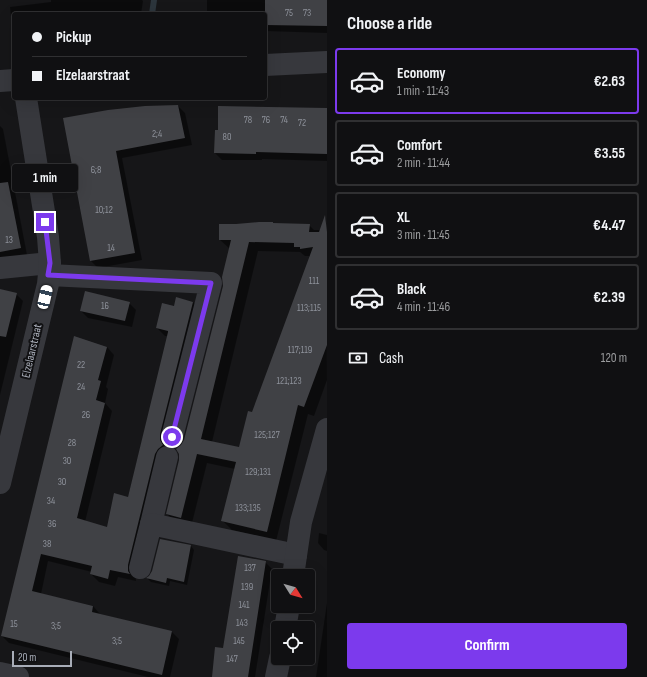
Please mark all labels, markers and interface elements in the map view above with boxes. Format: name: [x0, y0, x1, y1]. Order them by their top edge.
house number: 75: [285, 7, 293, 19]
house number: 73: [303, 7, 311, 19]
text: Choose a ride: [347, 13, 432, 34]
text: Pickup: [56, 28, 92, 47]
icon: car: [349, 63, 385, 99]
text: Economy: [397, 64, 446, 83]
text: Elzelaarstraat: [56, 66, 130, 85]
text: €2.63: [594, 72, 625, 91]
text: 1 min · 11:43: [397, 83, 449, 99]
house number: 78: [244, 114, 252, 126]
house number: 76: [262, 114, 270, 126]
house number: 74: [280, 114, 288, 126]
house number: 72: [298, 117, 306, 129]
house number: 2;4: [152, 128, 162, 140]
house number: 80: [223, 131, 231, 143]
icon: car: [349, 135, 385, 171]
text: Comfort: [397, 136, 442, 155]
text: €3.55: [594, 144, 625, 163]
text: 2 min · 11:44: [397, 155, 450, 171]
callout: 1 min: [12, 164, 78, 192]
house number: 6;8: [91, 164, 101, 176]
text: 1 min: [33, 170, 57, 186]
house number: 10;12: [95, 204, 113, 216]
icon: car: [349, 207, 385, 243]
text: XL: [397, 208, 410, 227]
route end: [36, 213, 54, 231]
text: €4.47: [593, 216, 625, 235]
text: 3 min · 11:45: [397, 227, 450, 243]
house number: 13: [5, 234, 13, 246]
house number: 14: [107, 242, 115, 254]
house number: 111: [309, 275, 320, 287]
icon: car: [349, 279, 385, 315]
text: Black: [397, 280, 426, 299]
car: [36, 284, 54, 310]
text: €2.39: [593, 288, 625, 307]
text: 4 min · 11:46: [397, 299, 450, 315]
house number: 16: [101, 300, 109, 312]
house number: 113;115: [297, 302, 321, 314]
street label: Elzelaarstraat: [19, 322, 46, 379]
house number: 117;119: [288, 344, 312, 356]
icon: cash: [347, 347, 369, 369]
text: Cash: [379, 349, 404, 368]
text: 120 m: [601, 350, 627, 366]
house number: 22: [77, 359, 85, 371]
house number: 121;123: [276, 375, 302, 387]
house number: 24: [77, 381, 85, 393]
house number: 26: [82, 409, 90, 421]
route start: [163, 428, 181, 446]
house number: 125;127: [254, 429, 280, 441]
house number: 28: [68, 437, 76, 449]
house number: 30: [63, 455, 71, 467]
house number: 129;131: [245, 466, 271, 478]
house number: 30: [58, 476, 66, 488]
house number: 34: [47, 495, 55, 507]
house number: 133;135: [235, 502, 261, 514]
house number: 36: [48, 518, 56, 530]
house number: 38: [43, 538, 51, 550]
house number: 137: [244, 562, 256, 574]
north arrow: [271, 569, 315, 613]
map controls: [271, 569, 315, 665]
house number: 139: [241, 581, 253, 593]
house number: 141: [238, 599, 250, 611]
house number: 143: [236, 617, 248, 629]
house number: 15: [10, 618, 18, 630]
house number: 3;5: [51, 620, 61, 632]
button: locate: [271, 621, 315, 665]
button: Confirm: [347, 623, 627, 669]
house number: 3;5: [112, 635, 122, 647]
house number: 145: [233, 635, 245, 647]
scale bar: [12, 649, 72, 668]
text: 20 m: [18, 651, 36, 664]
house number: 147: [226, 653, 238, 665]

